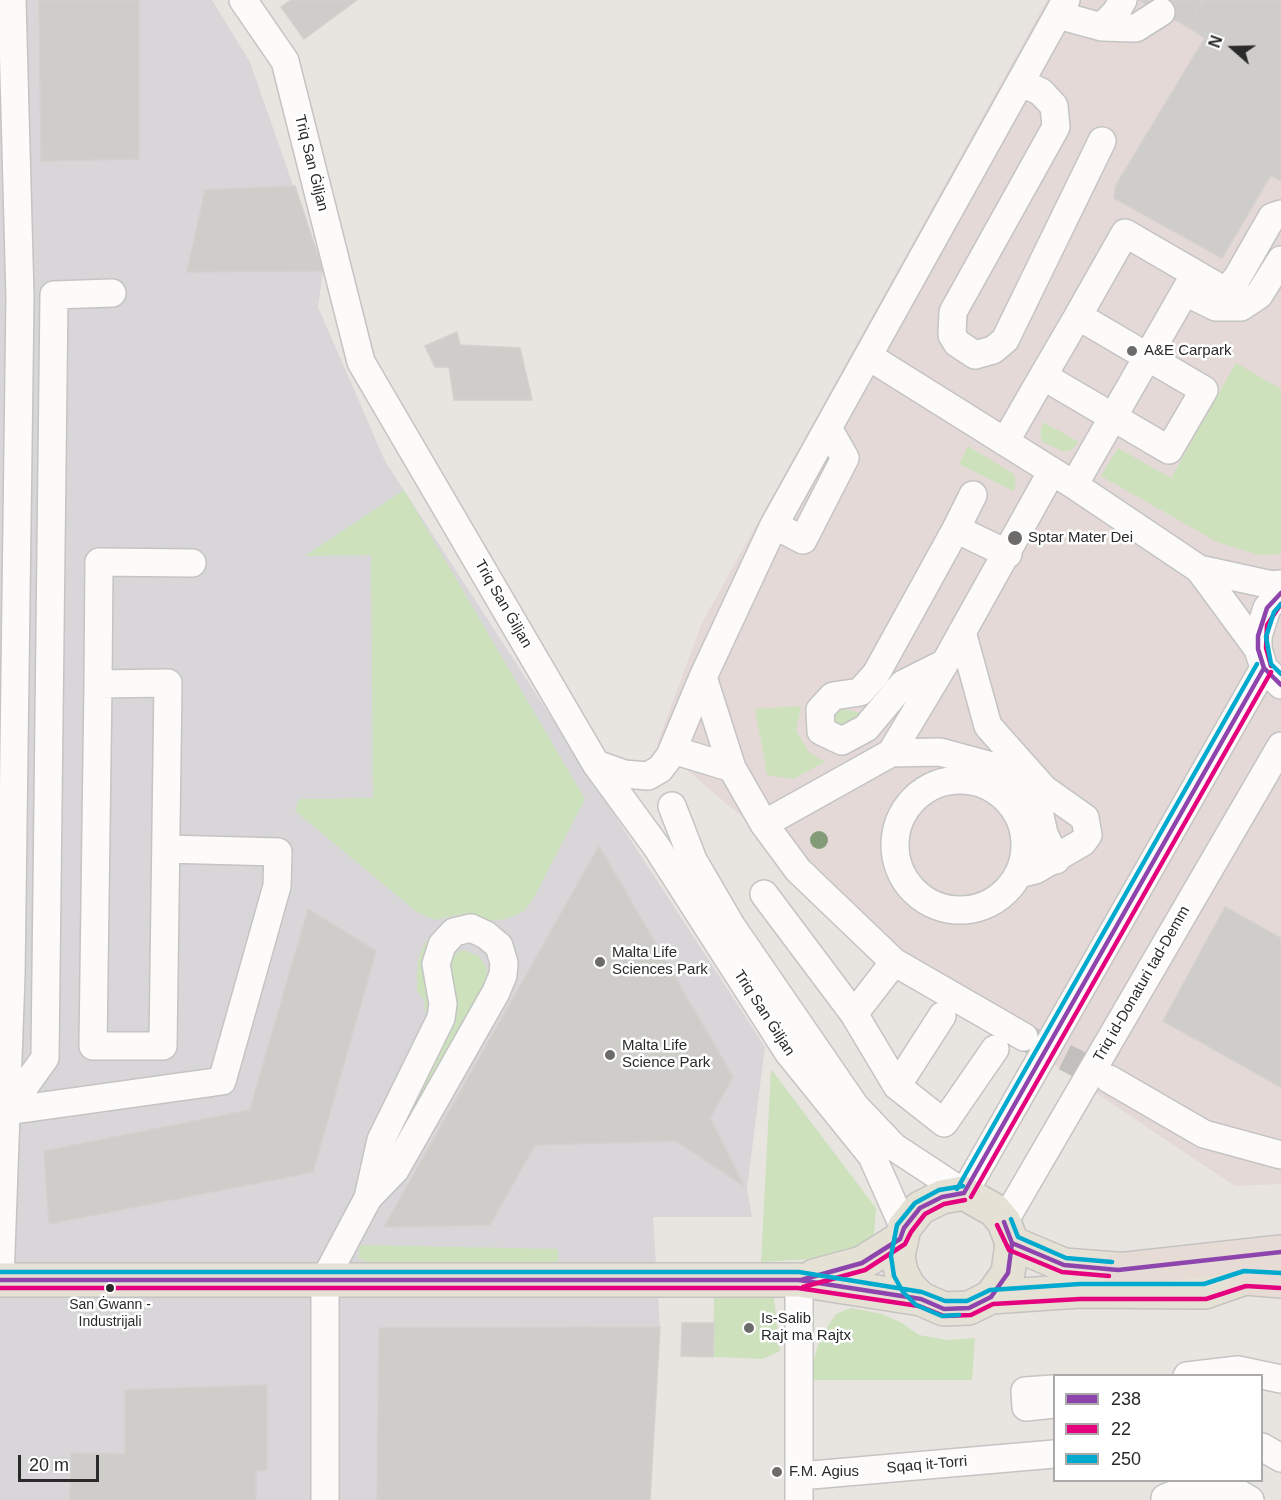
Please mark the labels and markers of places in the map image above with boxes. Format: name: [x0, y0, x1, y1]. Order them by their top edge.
place label: A&E Carpark: [1144, 342, 1232, 360]
marker: A&E Carpark: [1125, 344, 1139, 358]
marker: Sptar Mater Dei: [1006, 529, 1024, 547]
place label: Sptar Mater Dei: [1028, 529, 1133, 547]
place label: Malta Life Sciences Park: [612, 944, 708, 979]
marker: Malta Life Sciences Park: [593, 955, 607, 969]
place label: Malta Life Science Park: [622, 1037, 710, 1072]
marker: Malta Life Science Park: [603, 1048, 617, 1062]
marker: San Ġwann - Industrijali: [104, 1282, 116, 1294]
place label: San Ġwann - Industrijali: [69, 1297, 151, 1330]
place label: Is-Salib Rajt ma Rajtx: [761, 1310, 851, 1345]
marker: Is-Salib Rajt ma Rajtx: [742, 1321, 756, 1335]
place label: F.M. Agius: [789, 1463, 859, 1481]
marker: F.M. Agius: [770, 1465, 784, 1479]

